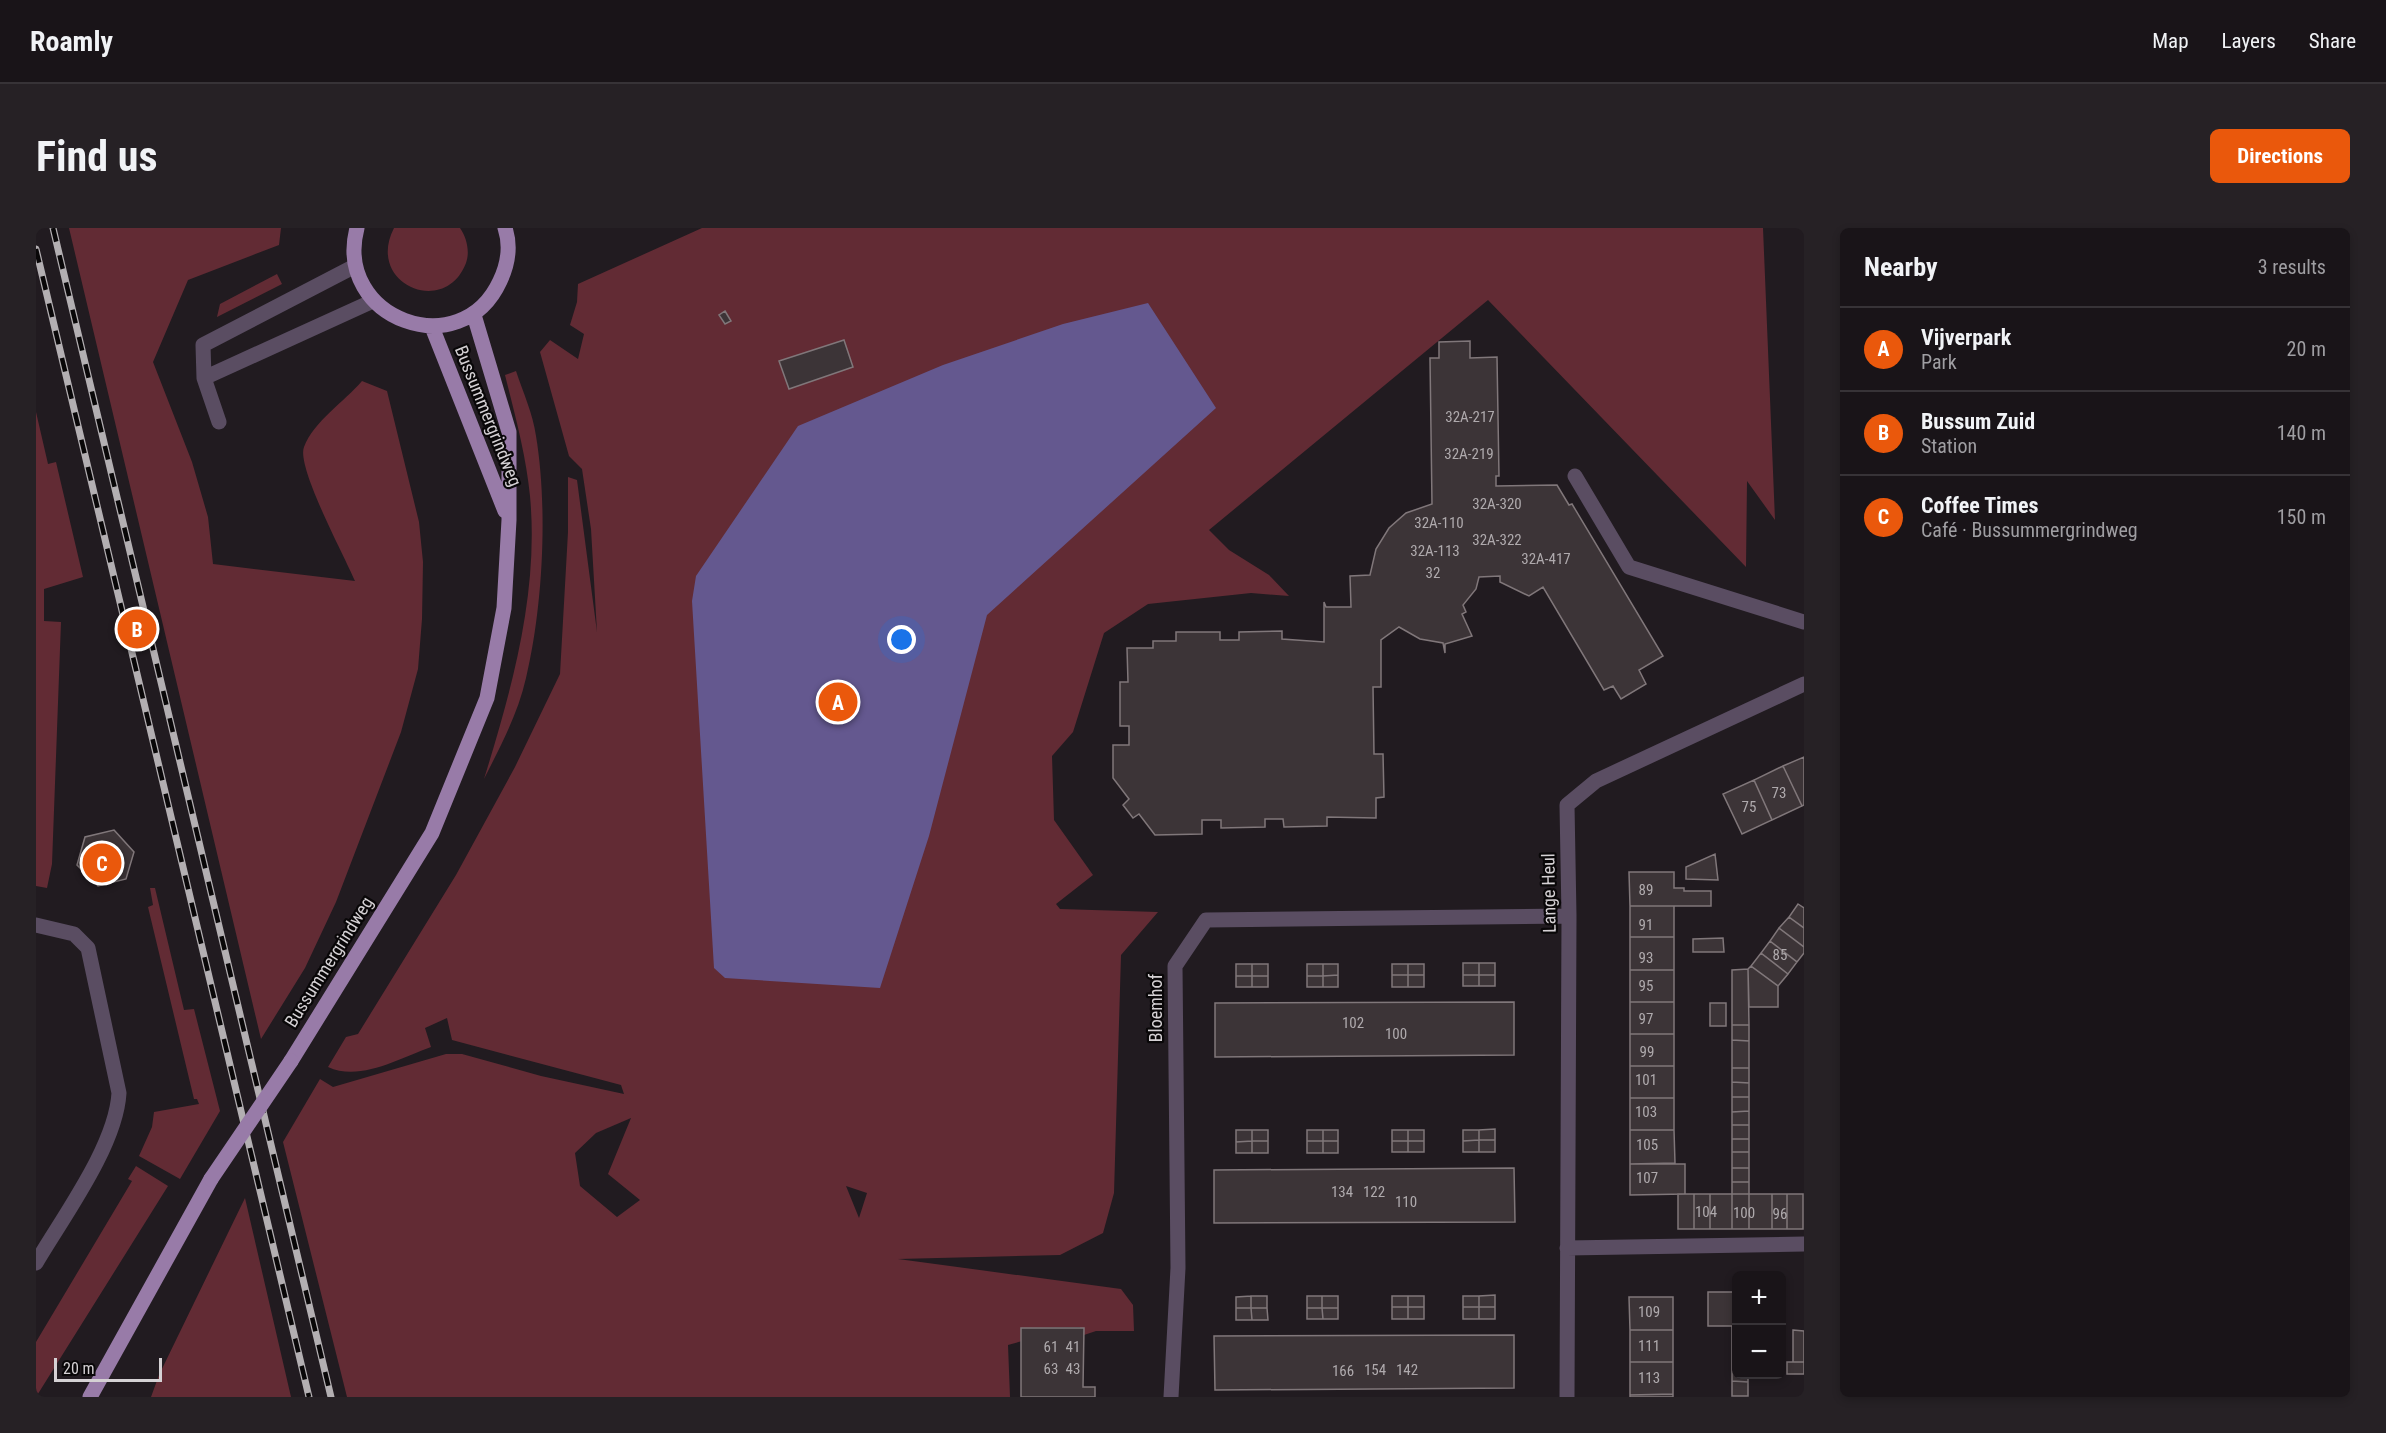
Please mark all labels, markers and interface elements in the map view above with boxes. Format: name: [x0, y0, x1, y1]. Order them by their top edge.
text: Roamly: [30, 25, 113, 58]
text: Map: [2152, 29, 2189, 53]
text: Layers: [2222, 29, 2276, 53]
text: Share: [2309, 29, 2356, 53]
button: Directions: [2210, 129, 2350, 183]
text: Find us: [36, 132, 157, 181]
text: Nearby: [1864, 252, 1938, 282]
text: 3 results: [2258, 255, 2326, 279]
text: Vijverpark: [1921, 325, 2011, 350]
text: A: [1878, 337, 1889, 361]
text: 20 m: [2287, 337, 2326, 361]
street label: Bussummergrindweg: [451, 342, 526, 489]
text: Park: [1921, 350, 1957, 374]
house number: 32A-217: [1445, 408, 1495, 426]
text: Bussum Zuid: [1921, 409, 2035, 434]
text: B: [1878, 421, 1889, 445]
text: 140 m: [2277, 421, 2326, 445]
text: Station: [1921, 434, 1977, 458]
house number: 32A-219: [1444, 445, 1494, 463]
text: Coffee Times: [1921, 493, 2038, 518]
house number: 32A-320: [1472, 495, 1522, 513]
text: C: [1878, 505, 1889, 529]
text: 150 m: [2277, 505, 2326, 529]
house number: 32A-110: [1414, 514, 1464, 532]
text: Café · Bussummergrindweg: [1921, 518, 2138, 542]
house number: 32A-322: [1472, 531, 1522, 549]
house number: 32A-113: [1410, 542, 1460, 560]
house number: 32A-417: [1521, 550, 1571, 568]
house number: 32: [1426, 564, 1440, 582]
pin: B: [118, 606, 156, 652]
your location: [887, 625, 916, 654]
pin: A: [818, 680, 858, 724]
house number: 73: [1772, 784, 1786, 802]
house number: 75: [1742, 798, 1756, 816]
pin: C: [82, 840, 122, 886]
street label: Lange Heul: [1537, 853, 1560, 933]
house number: 89: [1639, 881, 1653, 899]
street label: Bussummergrindweg: [280, 893, 377, 1031]
house number: 91: [1639, 916, 1653, 934]
house number: 85: [1773, 946, 1787, 964]
house number: 93: [1639, 949, 1653, 967]
street label: Bloemhof: [1145, 973, 1166, 1042]
house number: 95: [1639, 977, 1653, 995]
house number: 97: [1639, 1010, 1653, 1028]
house number: 102: [1342, 1014, 1364, 1032]
house number: 100: [1385, 1025, 1407, 1043]
house number: 99: [1640, 1043, 1654, 1061]
house number: 101: [1635, 1071, 1657, 1089]
house number: 103: [1635, 1103, 1657, 1121]
house number: 105: [1636, 1136, 1658, 1154]
house number: 107: [1636, 1169, 1658, 1187]
house number: 134: [1331, 1183, 1353, 1201]
house number: 122: [1363, 1183, 1385, 1201]
house number: 110: [1395, 1193, 1417, 1211]
house number: 104: [1695, 1203, 1717, 1221]
house number: 100: [1733, 1204, 1755, 1222]
house number: 96: [1773, 1205, 1787, 1223]
map controls: [1732, 1271, 1786, 1379]
button: +: [1732, 1271, 1786, 1325]
house number: 109: [1638, 1303, 1660, 1321]
button: −: [1732, 1325, 1786, 1379]
house number: 111: [1638, 1337, 1660, 1355]
house number: 61: [1044, 1338, 1058, 1356]
house number: 41: [1066, 1338, 1080, 1356]
scale bar: [54, 1355, 162, 1382]
text: 20 m: [63, 1359, 95, 1378]
house number: 63: [1044, 1360, 1058, 1378]
house number: 43: [1066, 1360, 1080, 1378]
house number: 154: [1364, 1361, 1386, 1379]
house number: 142: [1396, 1361, 1418, 1379]
house number: 166: [1332, 1362, 1354, 1380]
house number: 113: [1638, 1369, 1660, 1387]

